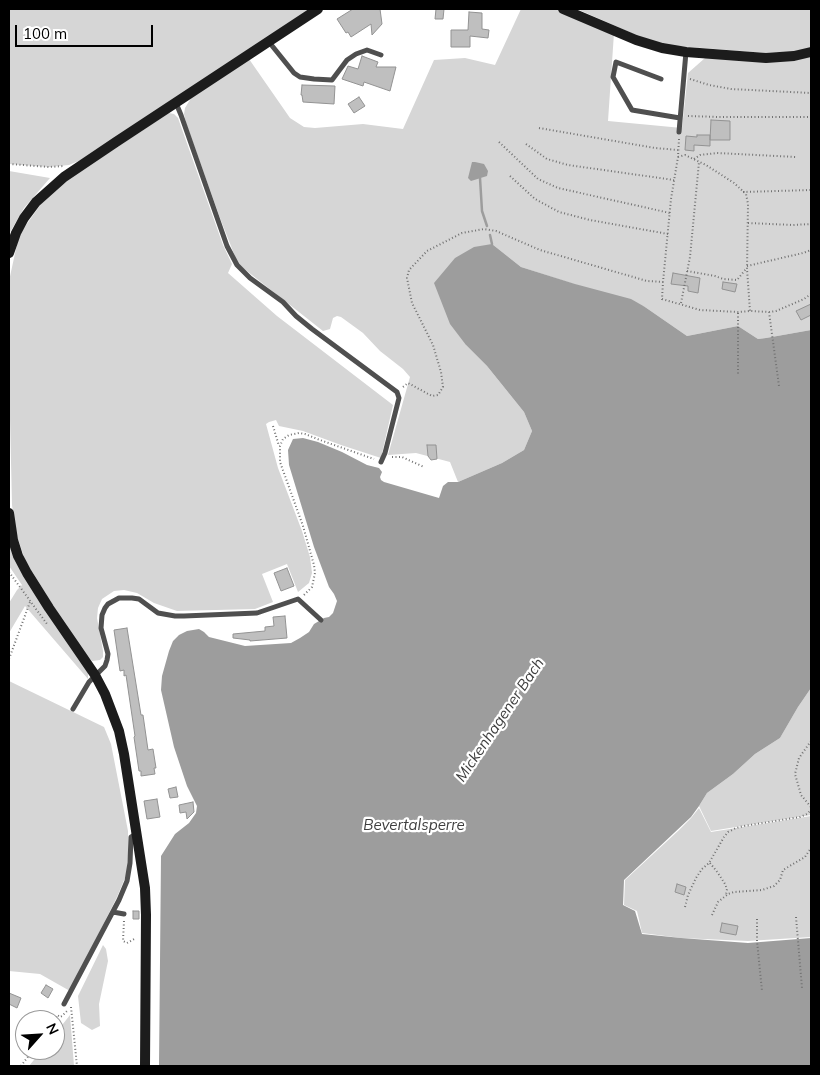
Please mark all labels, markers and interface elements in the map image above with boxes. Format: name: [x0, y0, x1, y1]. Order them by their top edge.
scale bar: [18, 15, 155, 47]
text: 100 m: [23, 24, 67, 43]
water label: Mickenhagener Bach: [452, 655, 548, 785]
water label: Bevertalsperre: [363, 816, 465, 834]
north arrow: [15, 1010, 65, 1060]
text: N: [42, 1020, 63, 1038]

